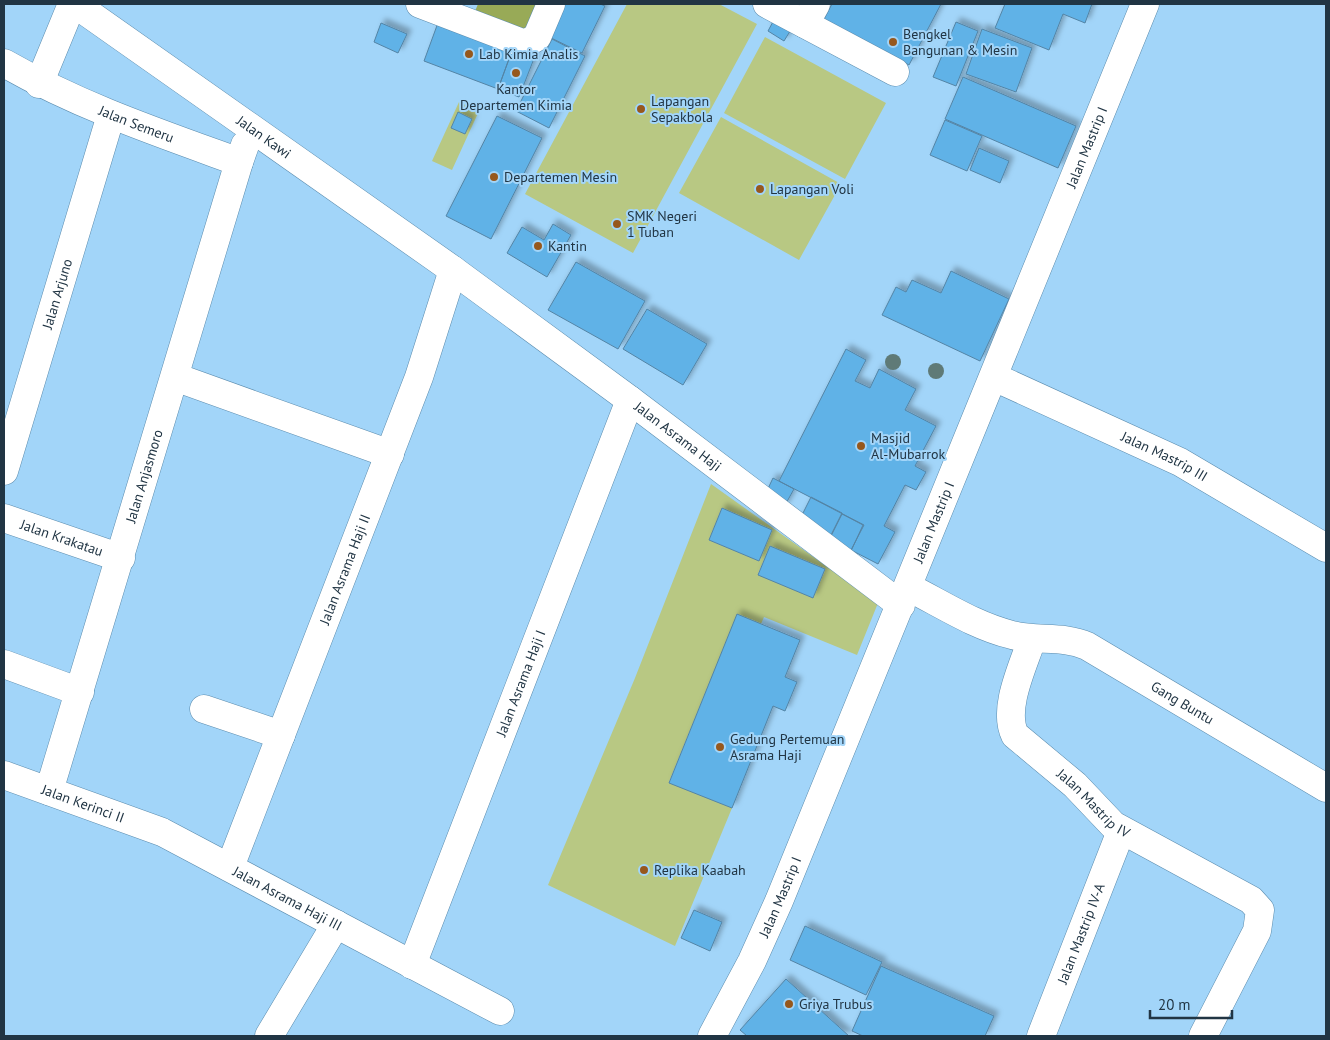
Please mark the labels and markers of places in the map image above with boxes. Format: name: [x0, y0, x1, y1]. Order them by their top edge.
place label: Bengkel Bangunan & Mesin: [903, 25, 1017, 59]
marker: Bengkel Bangunan & Mesin: [887, 36, 899, 48]
place label: Lab Kimia Analis: [479, 45, 578, 63]
marker: Lab Kimia Analis: [463, 48, 475, 60]
marker: Kantor Departemen Kimia: [510, 67, 522, 79]
place label: Kantor Departemen Kimia: [460, 80, 572, 114]
place label: Lapangan Sepakbola: [651, 92, 713, 126]
marker: Lapangan Sepakbola: [635, 103, 647, 115]
place label: Departemen Mesin: [504, 168, 617, 186]
marker: Departemen Mesin: [488, 171, 500, 183]
place label: Lapangan Voli: [770, 180, 854, 198]
marker: Lapangan Voli: [754, 183, 766, 195]
place label: SMK Negeri 1 Tuban: [627, 207, 697, 241]
marker: SMK Negeri 1 Tuban: [611, 218, 623, 230]
place label: Kantin: [548, 237, 587, 255]
marker: Kantin: [532, 240, 544, 252]
place label: Masjid Al-Mubarrok: [871, 429, 945, 463]
marker: Masjid Al-Mubarrok: [855, 440, 867, 452]
place label: Gedung Pertemuan Asrama Haji: [730, 730, 845, 764]
marker: Gedung Pertemuan Asrama Haji: [714, 741, 726, 753]
place label: Replika Kaabah: [654, 861, 746, 879]
marker: Replika Kaabah: [638, 864, 650, 876]
place label: Griya Trubus: [799, 995, 873, 1013]
marker: Griya Trubus: [783, 998, 795, 1010]

